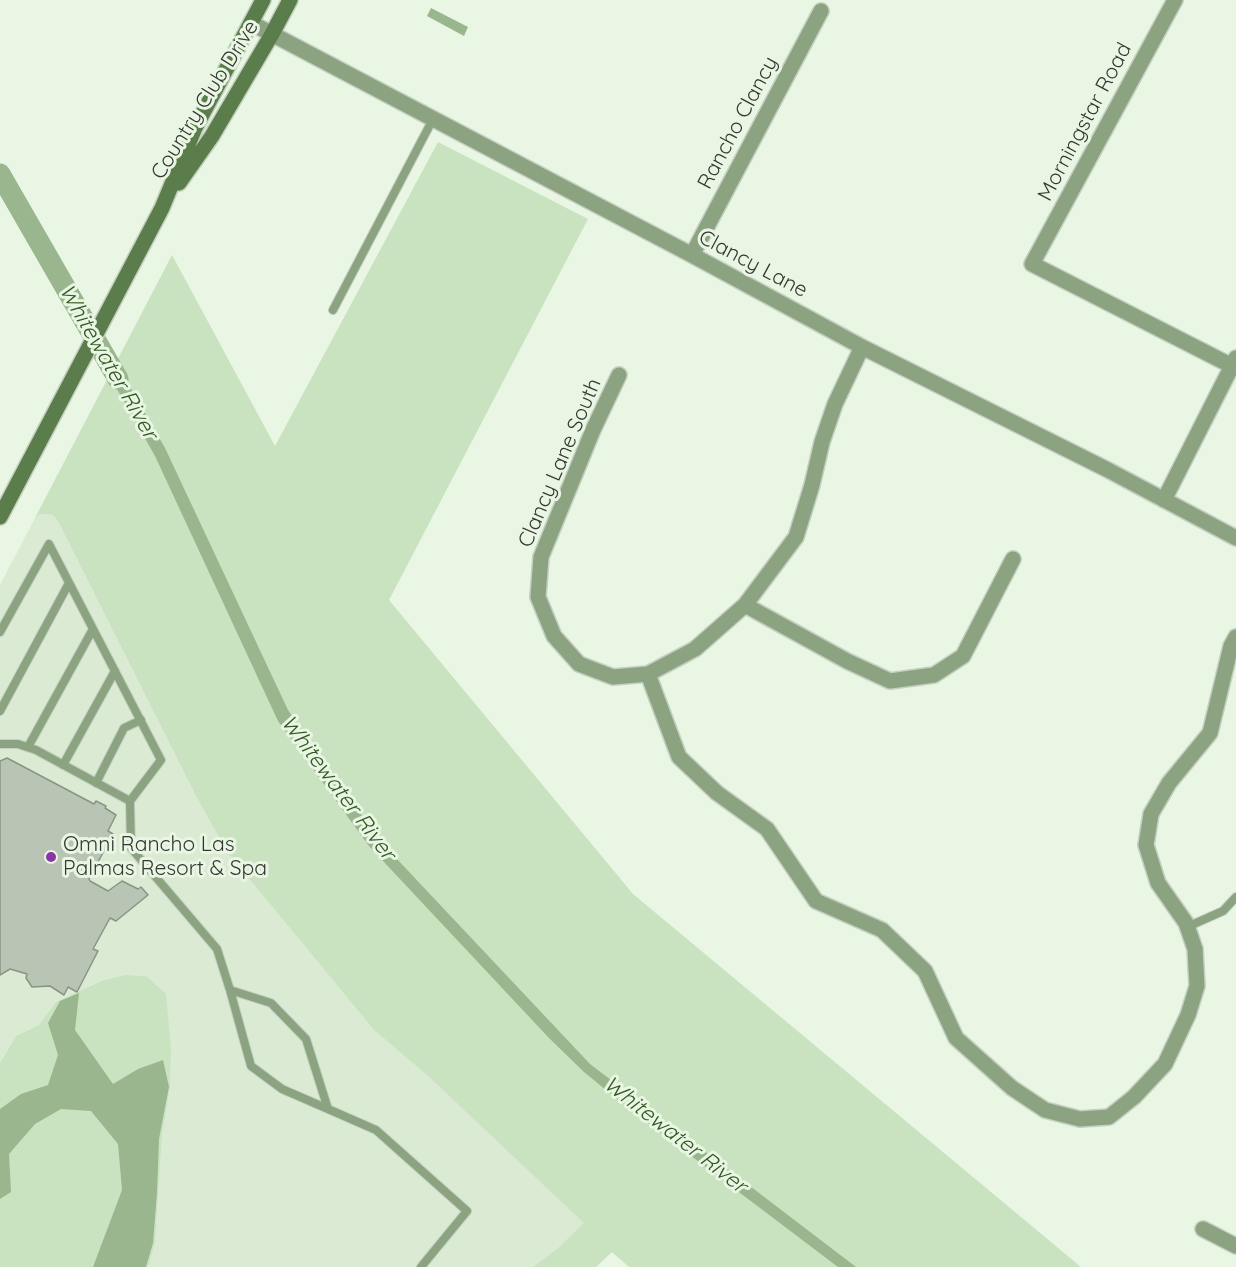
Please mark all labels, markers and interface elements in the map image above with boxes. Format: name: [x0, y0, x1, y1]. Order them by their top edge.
street label: Country Club Drive: [146, 16, 264, 184]
street label: Morningstar Road: [1033, 39, 1137, 205]
street label: Rancho Clancy: [692, 52, 784, 194]
street label: Clancy Lane: [694, 225, 812, 303]
water label: Whitewater River: [53, 280, 163, 444]
street label: Clancy Lane South: [513, 375, 607, 551]
water label: Whitewater River: [275, 710, 401, 866]
place label: Omni Rancho Las Palmas Resort & Spa: [63, 832, 267, 882]
marker: Omni Rancho Las Palmas Resort & Spa: [44, 850, 58, 864]
water label: Whitewater River: [598, 1071, 752, 1199]

